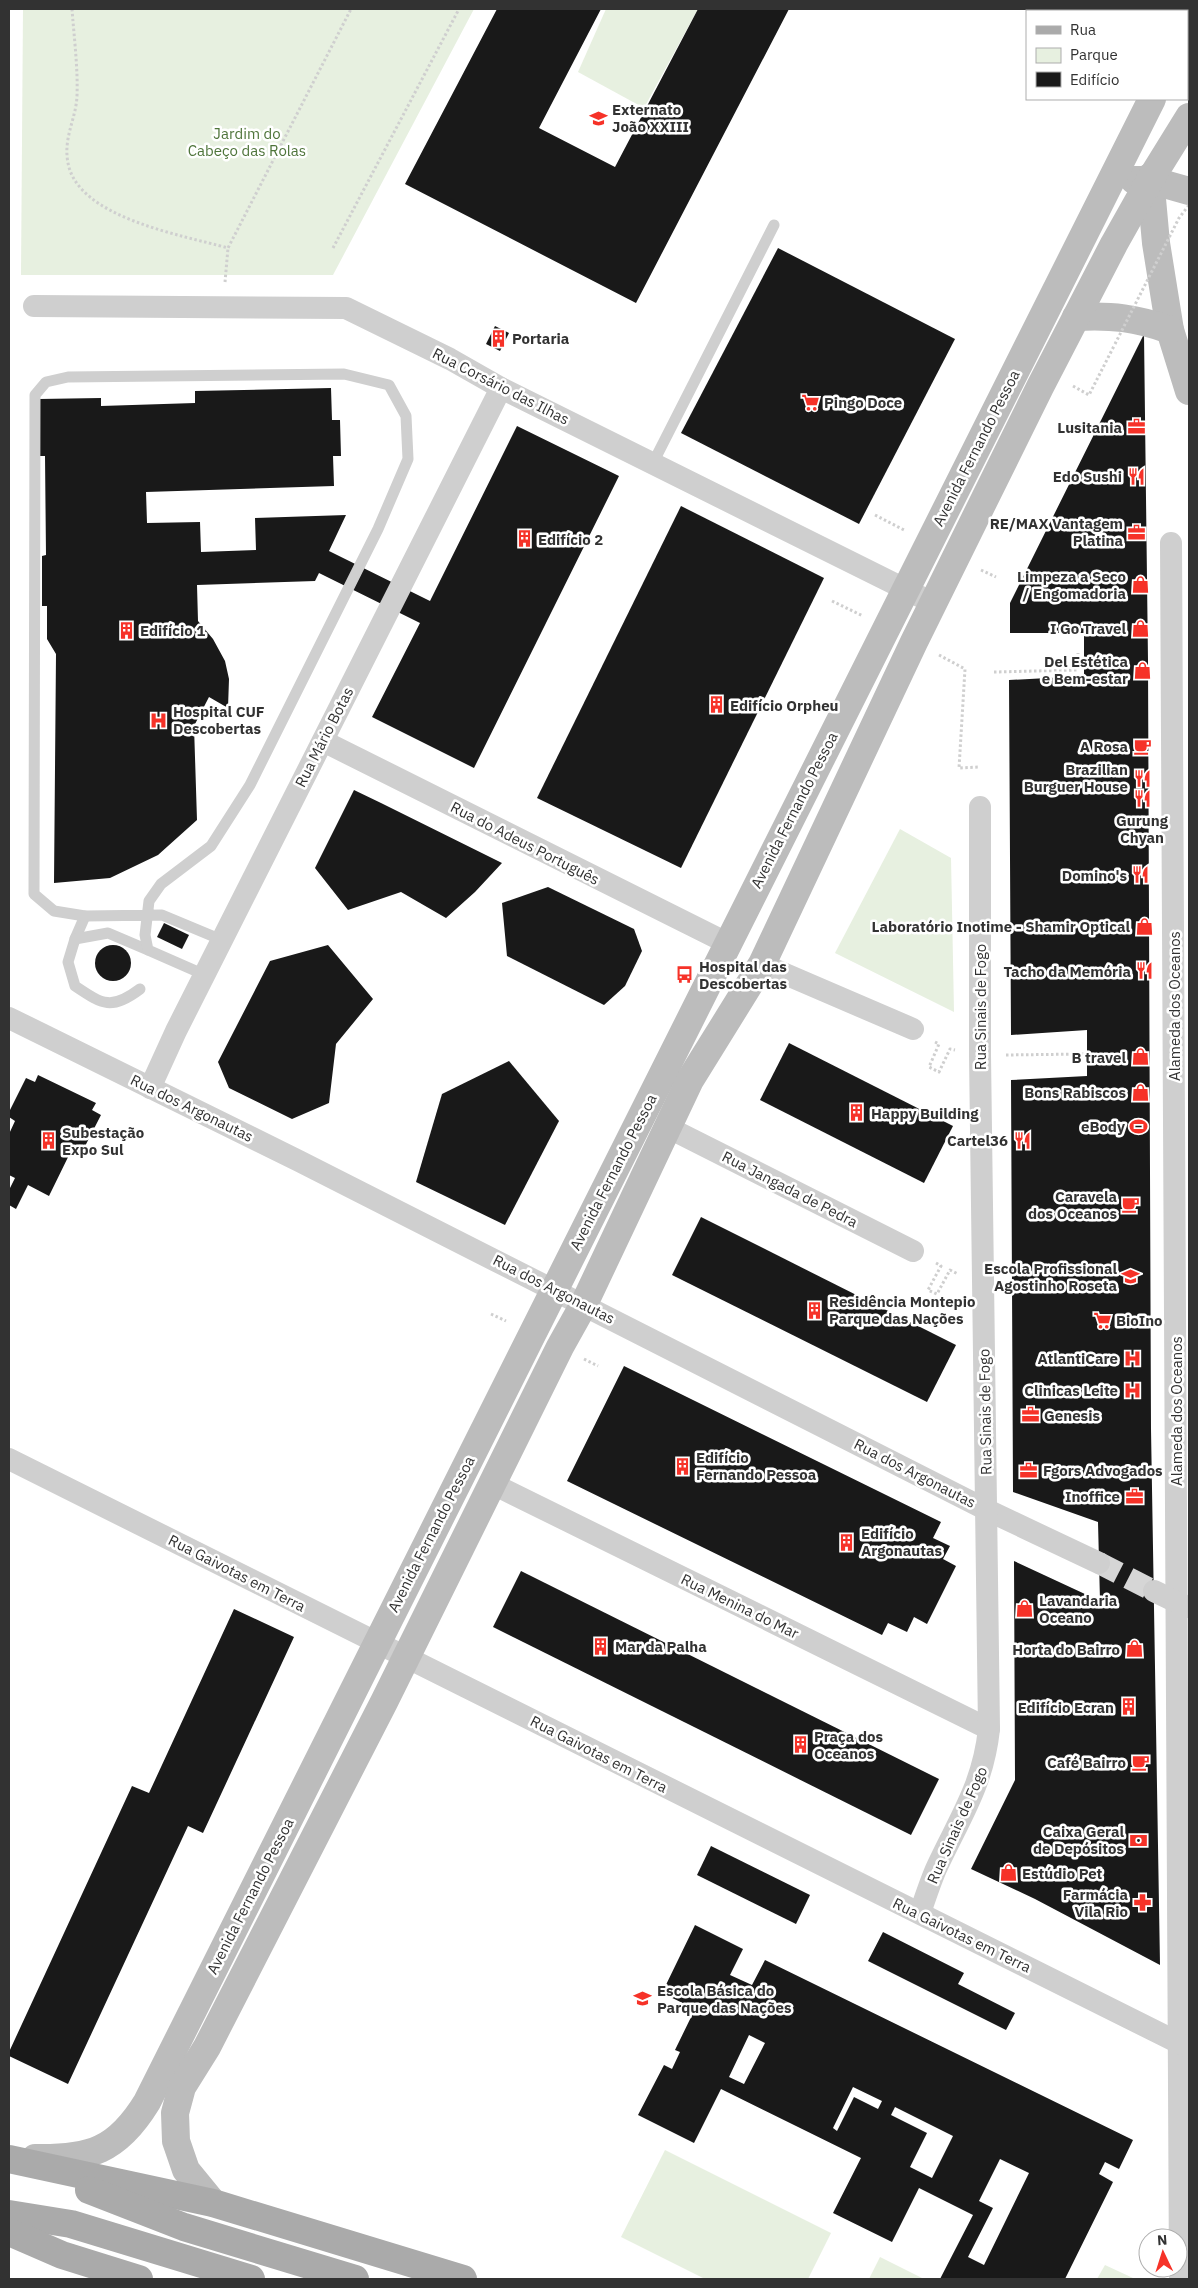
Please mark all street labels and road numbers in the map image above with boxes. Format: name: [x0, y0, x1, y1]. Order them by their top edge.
street label: Rua Corsário das Ilhas: [429, 343, 573, 429]
street label: Avenida Fernando Pessoa: [928, 367, 1024, 529]
street label: Rua Mário Botas: [291, 684, 357, 790]
street label: Avenida Fernando Pessoa: [746, 729, 842, 891]
street label: Rua do Adeus Português: [447, 797, 603, 889]
street label: Alameda dos Oceanos: [1165, 931, 1184, 1081]
street label: Rua Sinais de Fogo: [971, 944, 990, 1070]
street label: Rua dos Argonautas: [127, 1070, 257, 1146]
street label: Avenida Fernando Pessoa: [565, 1091, 661, 1253]
street label: Rua Jangada de Pedra: [719, 1147, 861, 1231]
street label: Rua dos Argonautas: [490, 1250, 618, 1328]
street label: Alameda dos Oceanos: [1167, 1336, 1186, 1486]
street label: Rua Sinais de Fogo: [974, 1349, 996, 1475]
street label: Rua dos Argonautas: [851, 1434, 979, 1512]
street label: Avenida Fernando Pessoa: [383, 1453, 479, 1615]
street label: Rua Gaivotas em Terra: [165, 1530, 309, 1616]
street label: Rua Menina do Mar: [678, 1569, 802, 1643]
street label: Rua Gaivotas em Terra: [527, 1711, 671, 1797]
street label: Rua Sinais de Fogo: [923, 1763, 991, 1887]
street label: Avenida Fernando Pessoa: [202, 1815, 298, 1977]
street label: Rua Gaivotas em Terra: [890, 1893, 1034, 1977]

